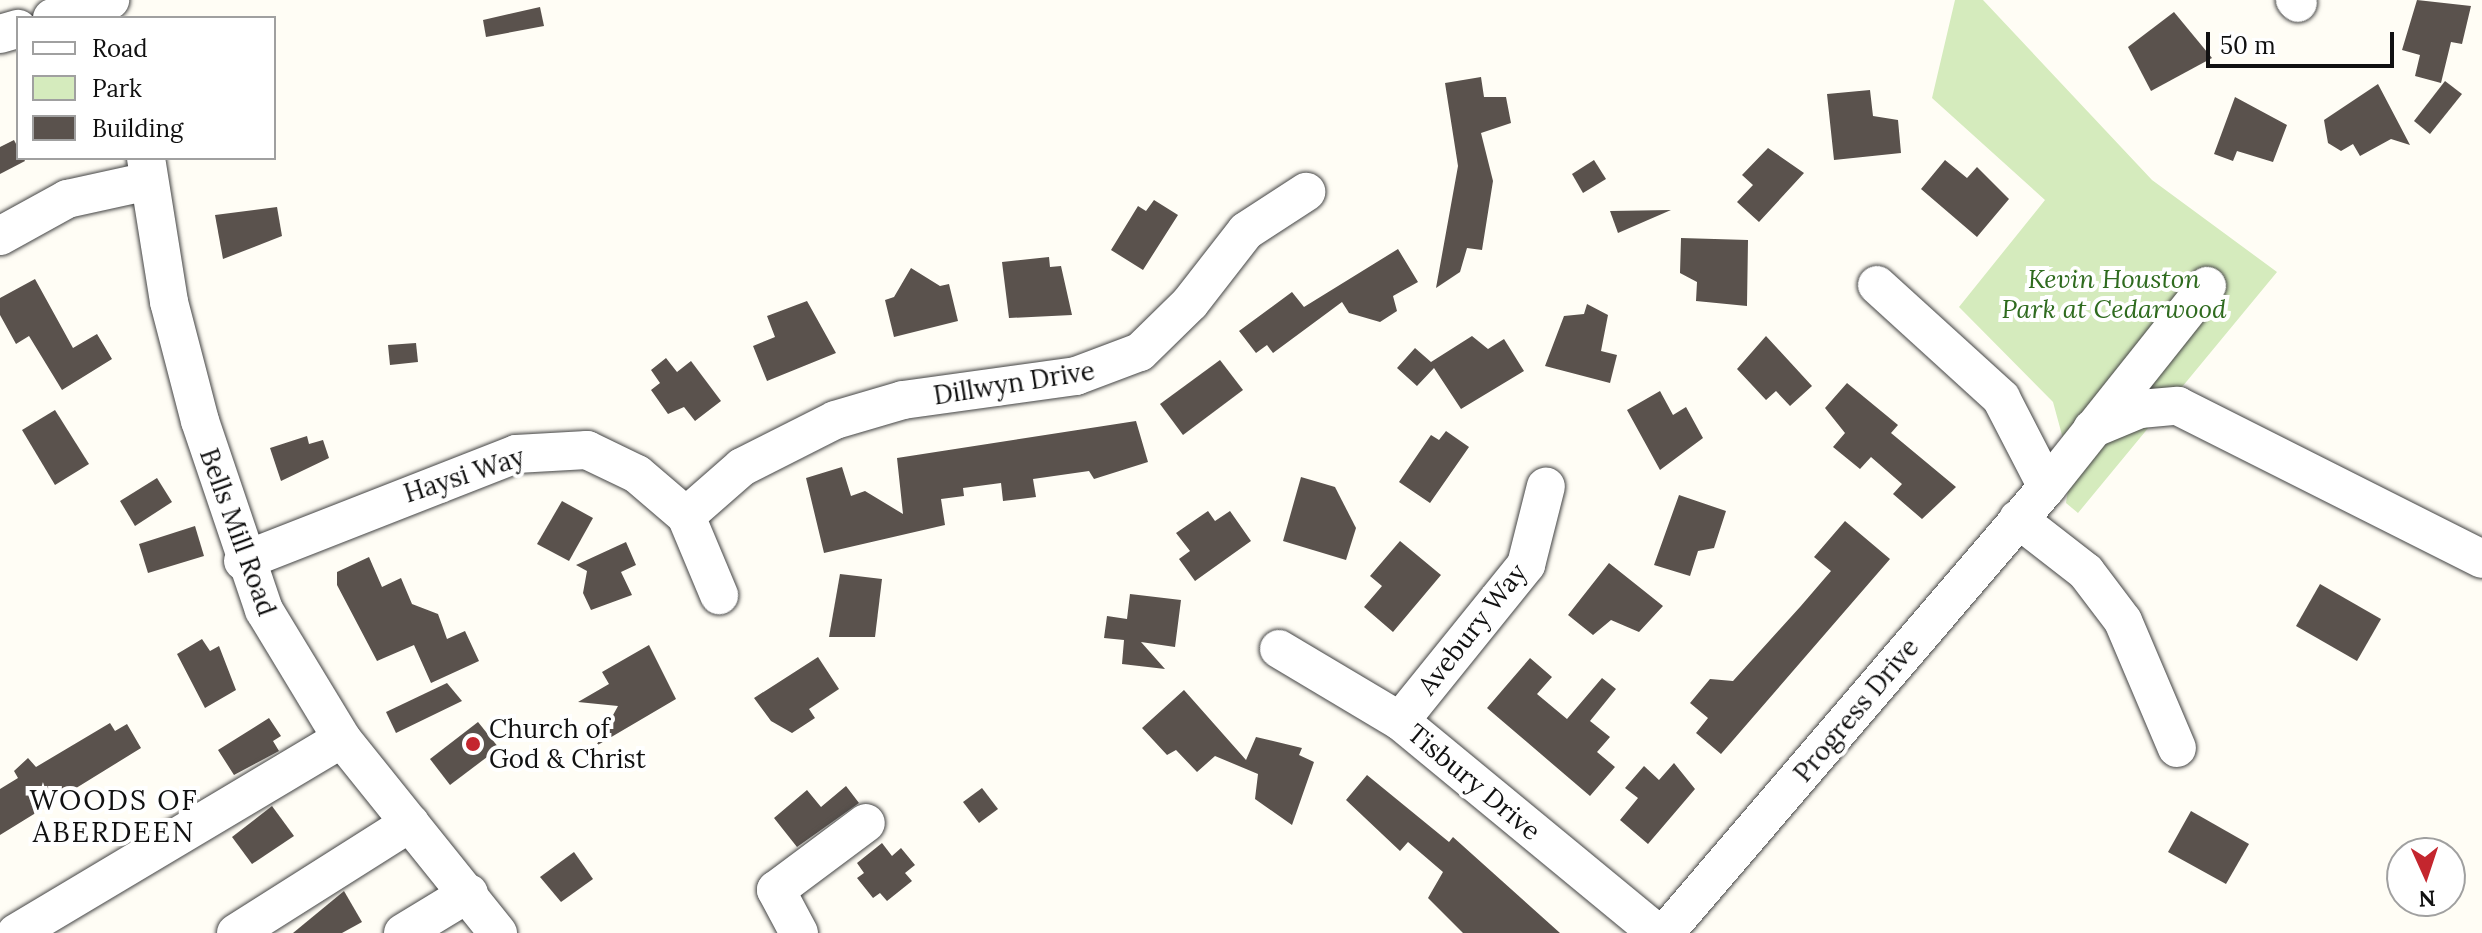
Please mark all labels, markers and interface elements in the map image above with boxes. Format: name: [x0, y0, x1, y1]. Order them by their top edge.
legend: [16, 16, 276, 160]
scale bar: [2210, 16, 2398, 66]
text: 50 m: [2220, 30, 2276, 61]
text: Road: [92, 33, 148, 64]
text: Park: [92, 73, 142, 104]
text: Building: [92, 113, 183, 144]
park label: Kevin Houston Park at Cedarwood: [2001, 263, 2227, 324]
street label: Dillwyn Drive: [931, 355, 1097, 411]
street label: Haysi Way: [400, 441, 528, 509]
street label: Bells Mill Road: [193, 444, 283, 620]
street label: Avebury Way: [1411, 557, 1533, 701]
street label: Progress Drive: [1787, 632, 1925, 788]
place label: Church of God & Christ: [489, 713, 646, 774]
street label: Tisbury Drive: [1401, 717, 1547, 847]
marker: Church of God & Christ: [464, 735, 482, 753]
district label: WOODS OF ABERDEEN: [29, 783, 199, 849]
north arrow: [2386, 837, 2466, 917]
text: N: [2418, 885, 2436, 913]

